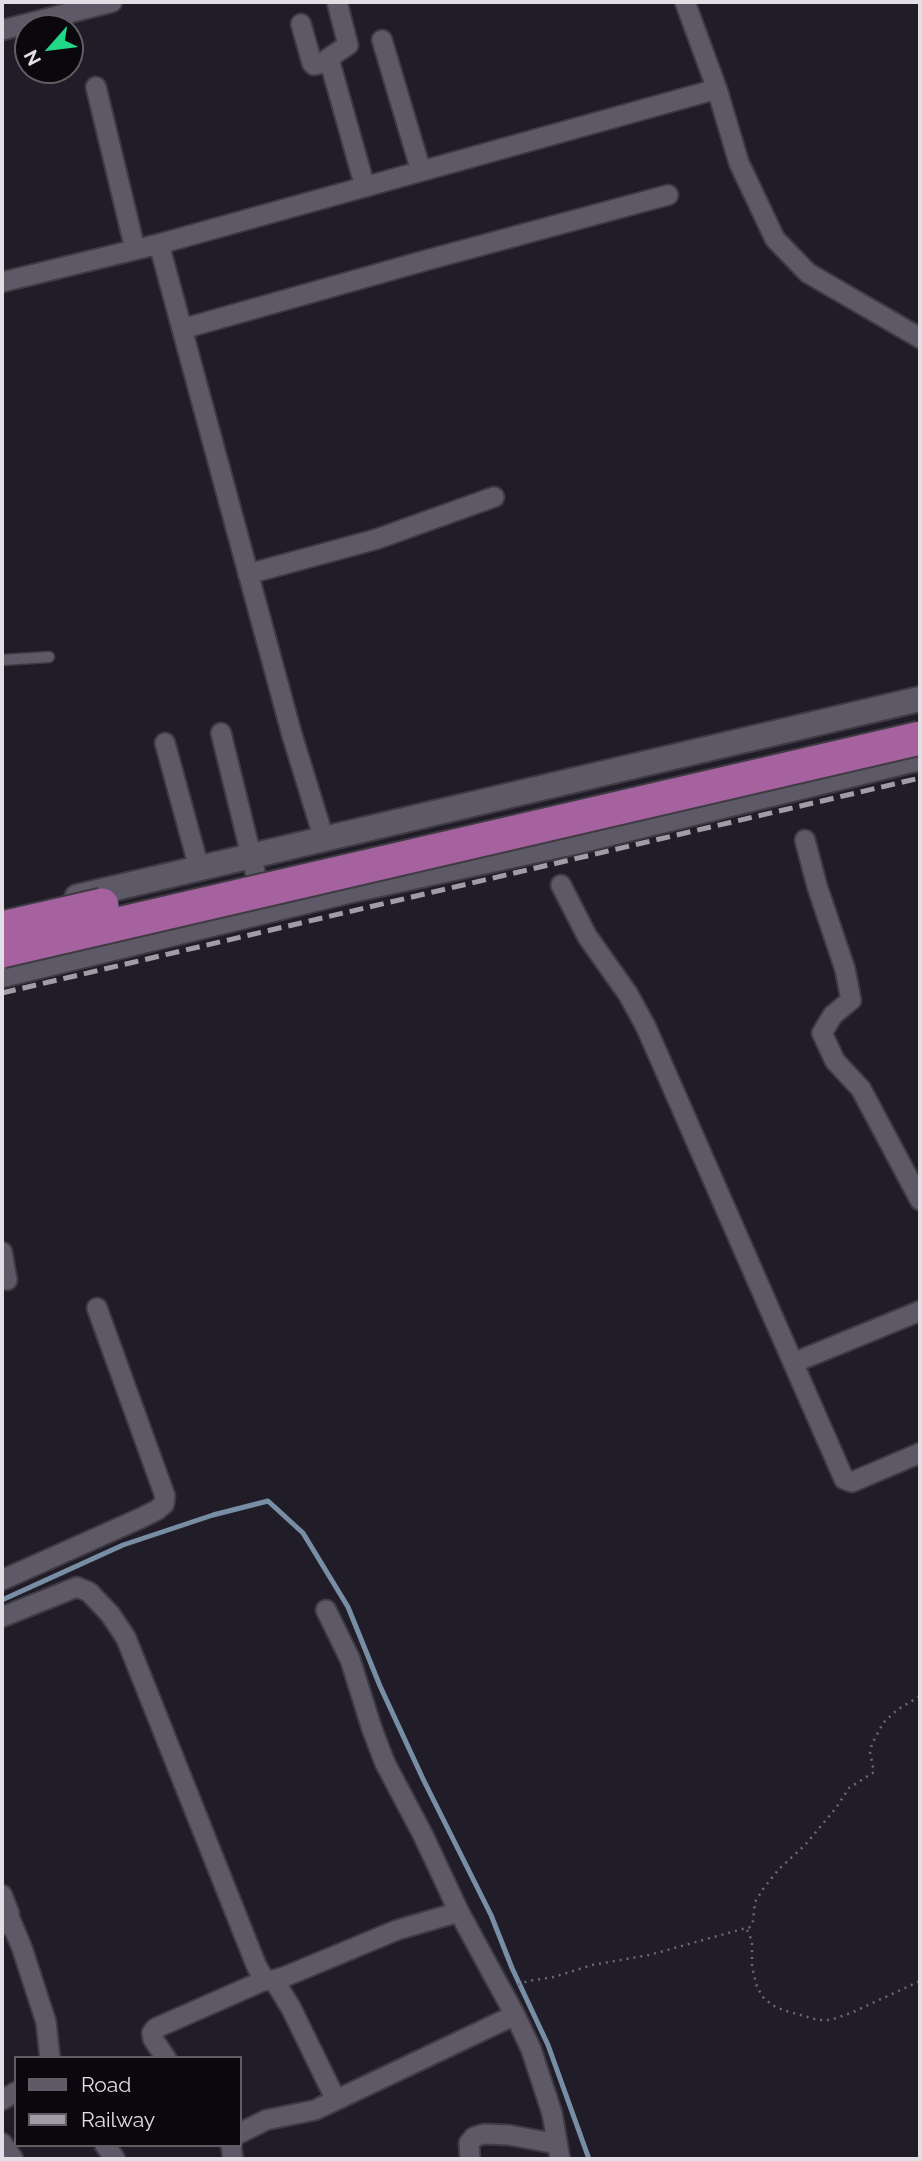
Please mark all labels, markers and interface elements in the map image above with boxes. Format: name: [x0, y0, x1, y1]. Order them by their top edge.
north arrow: [14, 14, 84, 84]
text: N: [19, 46, 45, 69]
legend: [14, 2056, 242, 2147]
text: Road: [81, 2072, 131, 2097]
text: Railway: [81, 2107, 155, 2132]

